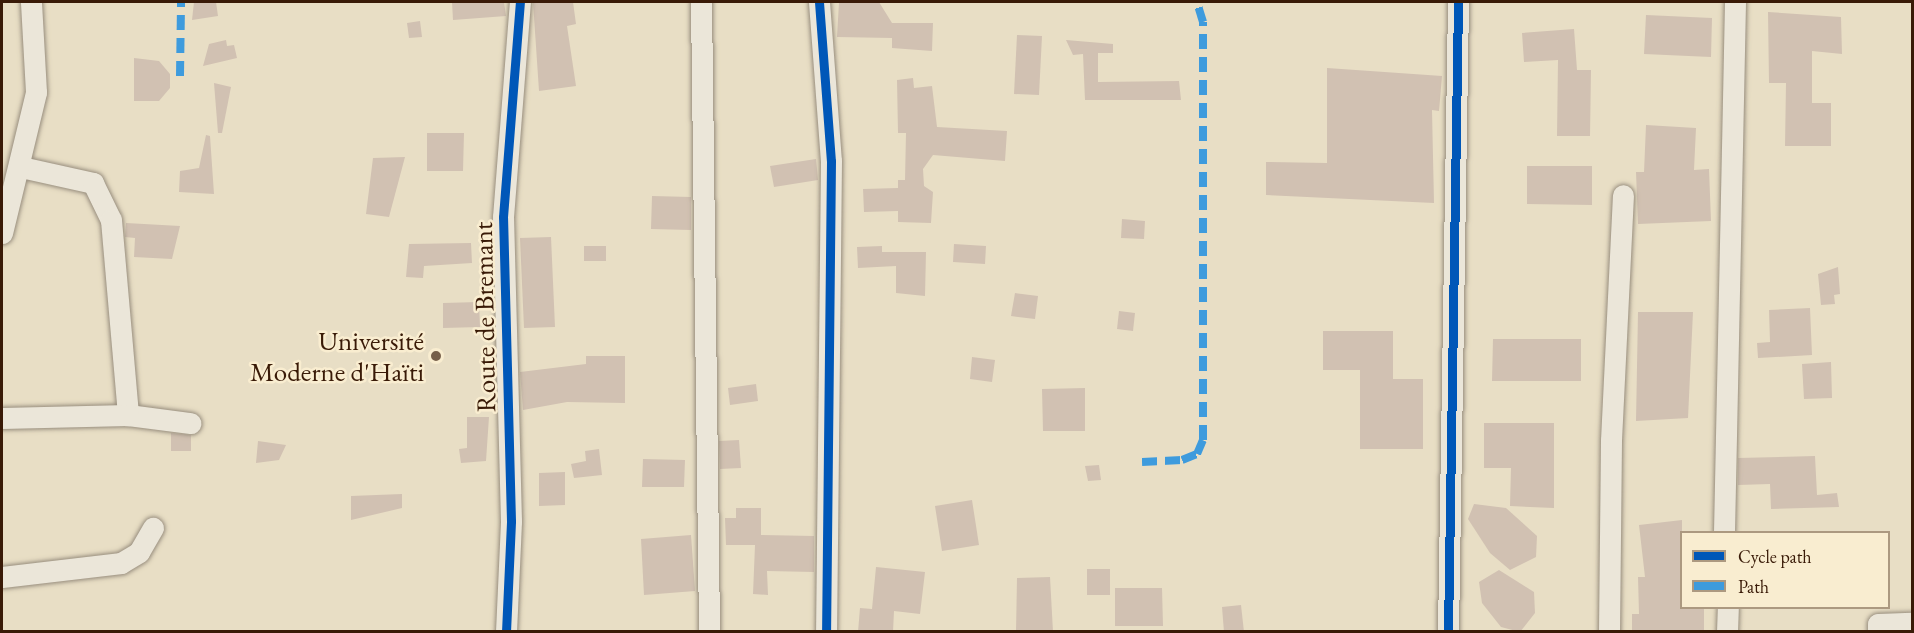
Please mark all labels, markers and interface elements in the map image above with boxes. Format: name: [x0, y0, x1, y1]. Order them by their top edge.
street label: Route de Bremant: [466, 221, 502, 413]
place label: Université Moderne d'Haïti: [250, 324, 424, 387]
marker: Université Moderne d'Haïti: [429, 349, 443, 363]
legend: [1680, 531, 1890, 609]
text: Cycle path: [1738, 545, 1812, 568]
text: Path: [1738, 575, 1769, 598]

